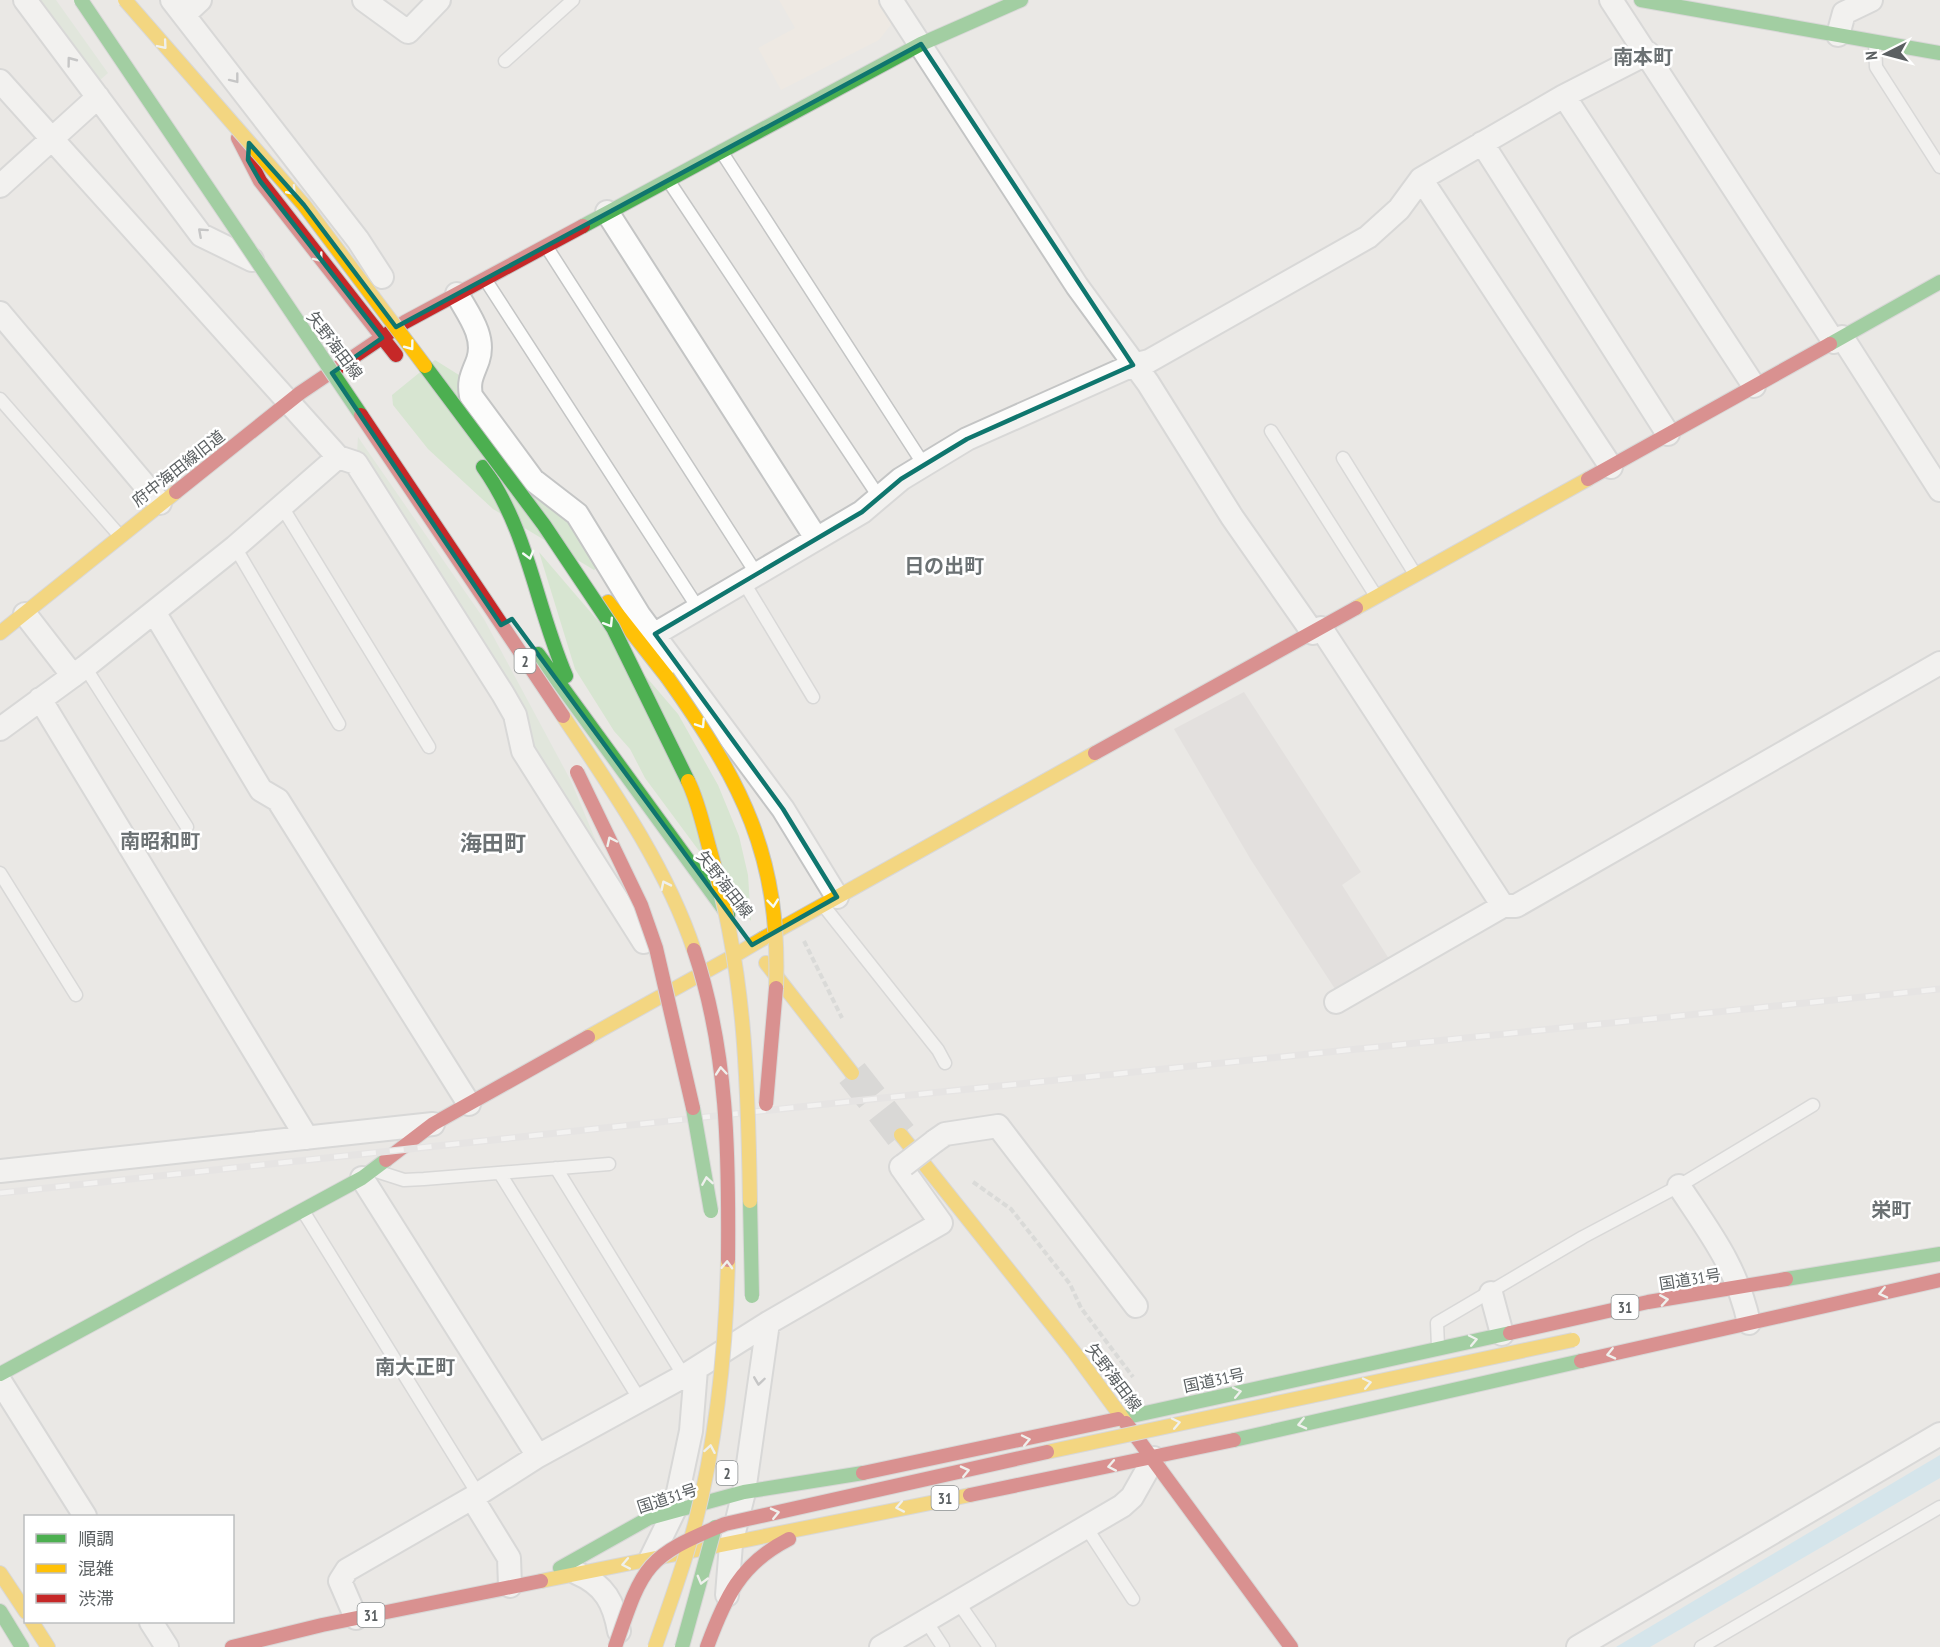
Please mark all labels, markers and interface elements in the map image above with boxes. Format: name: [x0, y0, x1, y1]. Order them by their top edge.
north arrow: [1856, 24, 1916, 84]
one-way arrow: [155, 38, 166, 49]
district label: 南本町: [1613, 44, 1673, 70]
text: N: [1861, 50, 1881, 61]
one-way arrow: [67, 56, 78, 67]
one-way arrow: [227, 72, 238, 83]
one-way arrow: [285, 184, 296, 195]
one-way arrow: [198, 228, 208, 239]
one-way arrow: [312, 251, 323, 262]
street label: 矢野海田線: [303, 307, 367, 383]
one-way arrow: [402, 339, 413, 350]
street label: 府中海田線旧道: [128, 426, 228, 510]
one-way arrow: [521, 550, 534, 560]
district label: 日の出町: [904, 553, 984, 579]
one-way arrow: [602, 617, 613, 628]
road number: 2: [514, 649, 536, 673]
one-way arrow: [693, 718, 704, 729]
district label: 南昭和町: [120, 828, 200, 854]
district label: 海田町: [460, 829, 526, 857]
one-way arrow: [606, 837, 618, 848]
street label: 矢野海田線: [692, 846, 758, 922]
one-way arrow: [661, 881, 673, 892]
one-way arrow: [766, 899, 779, 908]
one-way arrow: [715, 1066, 728, 1075]
one-way arrow: [701, 1177, 714, 1187]
district label: 栄町: [1871, 1197, 1911, 1223]
one-way arrow: [721, 1261, 734, 1270]
street label: 国道31号: [1658, 1264, 1722, 1294]
one-way arrow: [1878, 1286, 1888, 1299]
one-way arrow: [1660, 1294, 1669, 1306]
road number: 31: [1612, 1295, 1638, 1319]
one-way arrow: [1468, 1334, 1478, 1347]
street label: 矢野海田線: [1082, 1339, 1146, 1415]
one-way arrow: [1606, 1347, 1616, 1360]
district label: 南大正町: [375, 1354, 455, 1380]
street label: 国道31号: [1181, 1364, 1247, 1396]
one-way arrow: [754, 1377, 766, 1386]
one-way arrow: [1362, 1377, 1372, 1390]
one-way arrow: [1232, 1386, 1242, 1399]
one-way arrow: [1297, 1416, 1307, 1429]
one-way arrow: [1171, 1418, 1181, 1431]
one-way arrow: [1021, 1434, 1031, 1447]
one-way arrow: [703, 1445, 716, 1455]
one-way arrow: [1107, 1459, 1117, 1472]
road number: 2: [716, 1461, 738, 1485]
one-way arrow: [960, 1465, 970, 1478]
street label: 国道31号: [634, 1479, 700, 1517]
road number: 31: [932, 1486, 958, 1510]
one-way arrow: [895, 1500, 905, 1513]
one-way arrow: [770, 1508, 780, 1521]
legend: [24, 1515, 234, 1623]
text: 順調: [78, 1527, 114, 1550]
text: 混雑: [78, 1557, 114, 1580]
one-way arrow: [622, 1557, 632, 1570]
one-way arrow: [697, 1574, 709, 1585]
text: 渋滞: [78, 1587, 114, 1610]
road number: 31: [358, 1603, 385, 1627]

